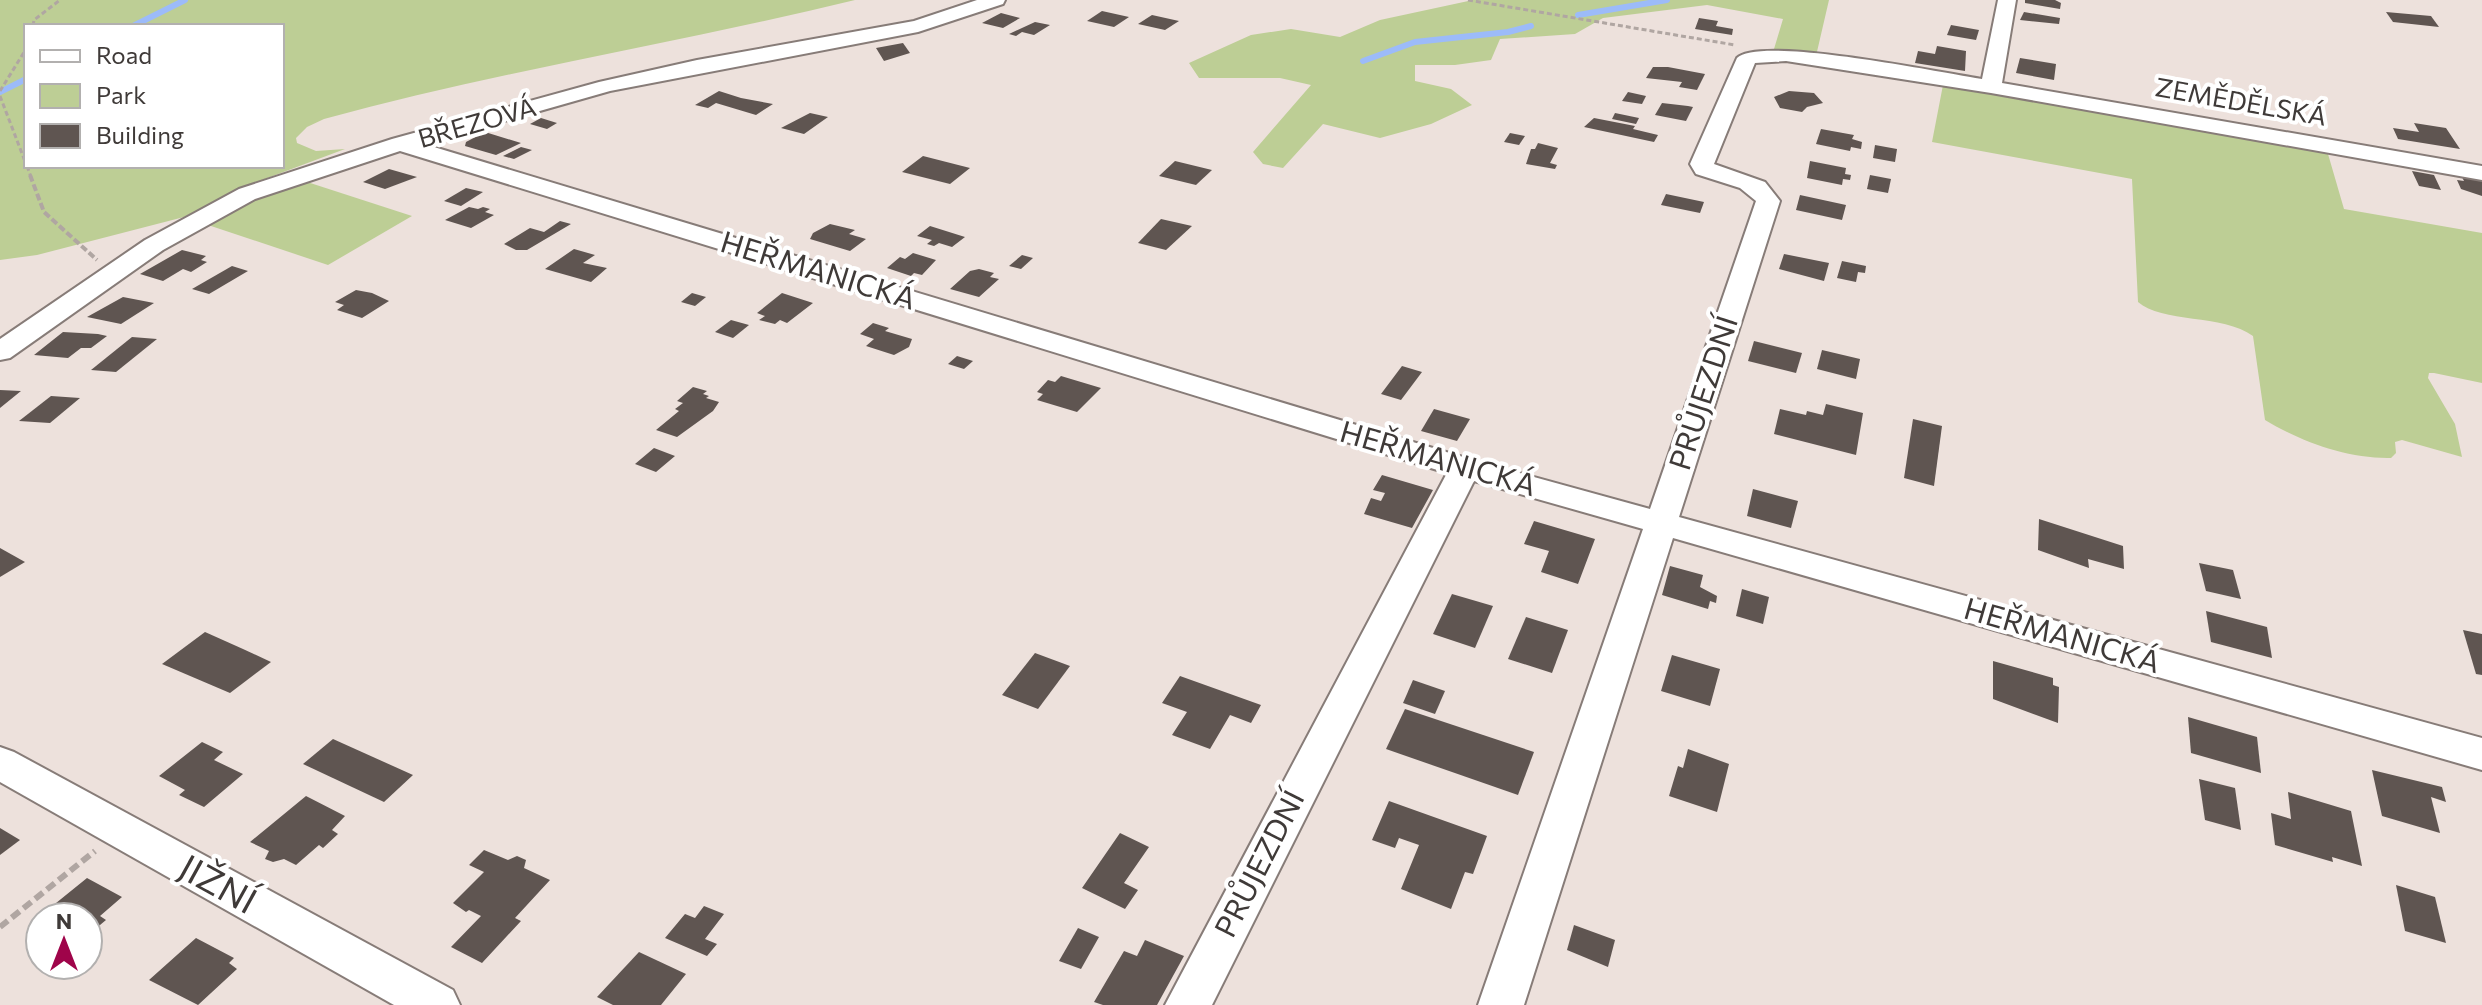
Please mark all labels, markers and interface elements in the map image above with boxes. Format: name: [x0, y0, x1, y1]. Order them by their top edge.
legend: [24, 24, 284, 168]
text: Road: [96, 40, 152, 69]
street label: ZEMĚDĚLSKÁ: [2153, 70, 2329, 131]
text: Park: [96, 80, 146, 109]
street label: BŘEZOVÁ: [414, 90, 539, 153]
text: Building: [96, 120, 184, 149]
street label: HEŘMANICKÁ: [717, 221, 921, 316]
street label: PRŮJEZDNÍ: [1659, 310, 1744, 474]
street label: HEŘMANICKÁ: [1336, 411, 1541, 502]
street label: HEŘMANICKÁ: [1960, 588, 2165, 679]
street label: PRŮJEZDNÍ: [1205, 783, 1311, 943]
street label: JIŽNÍ: [172, 843, 266, 922]
north arrow: [24, 901, 104, 981]
text: N: [56, 907, 72, 934]

